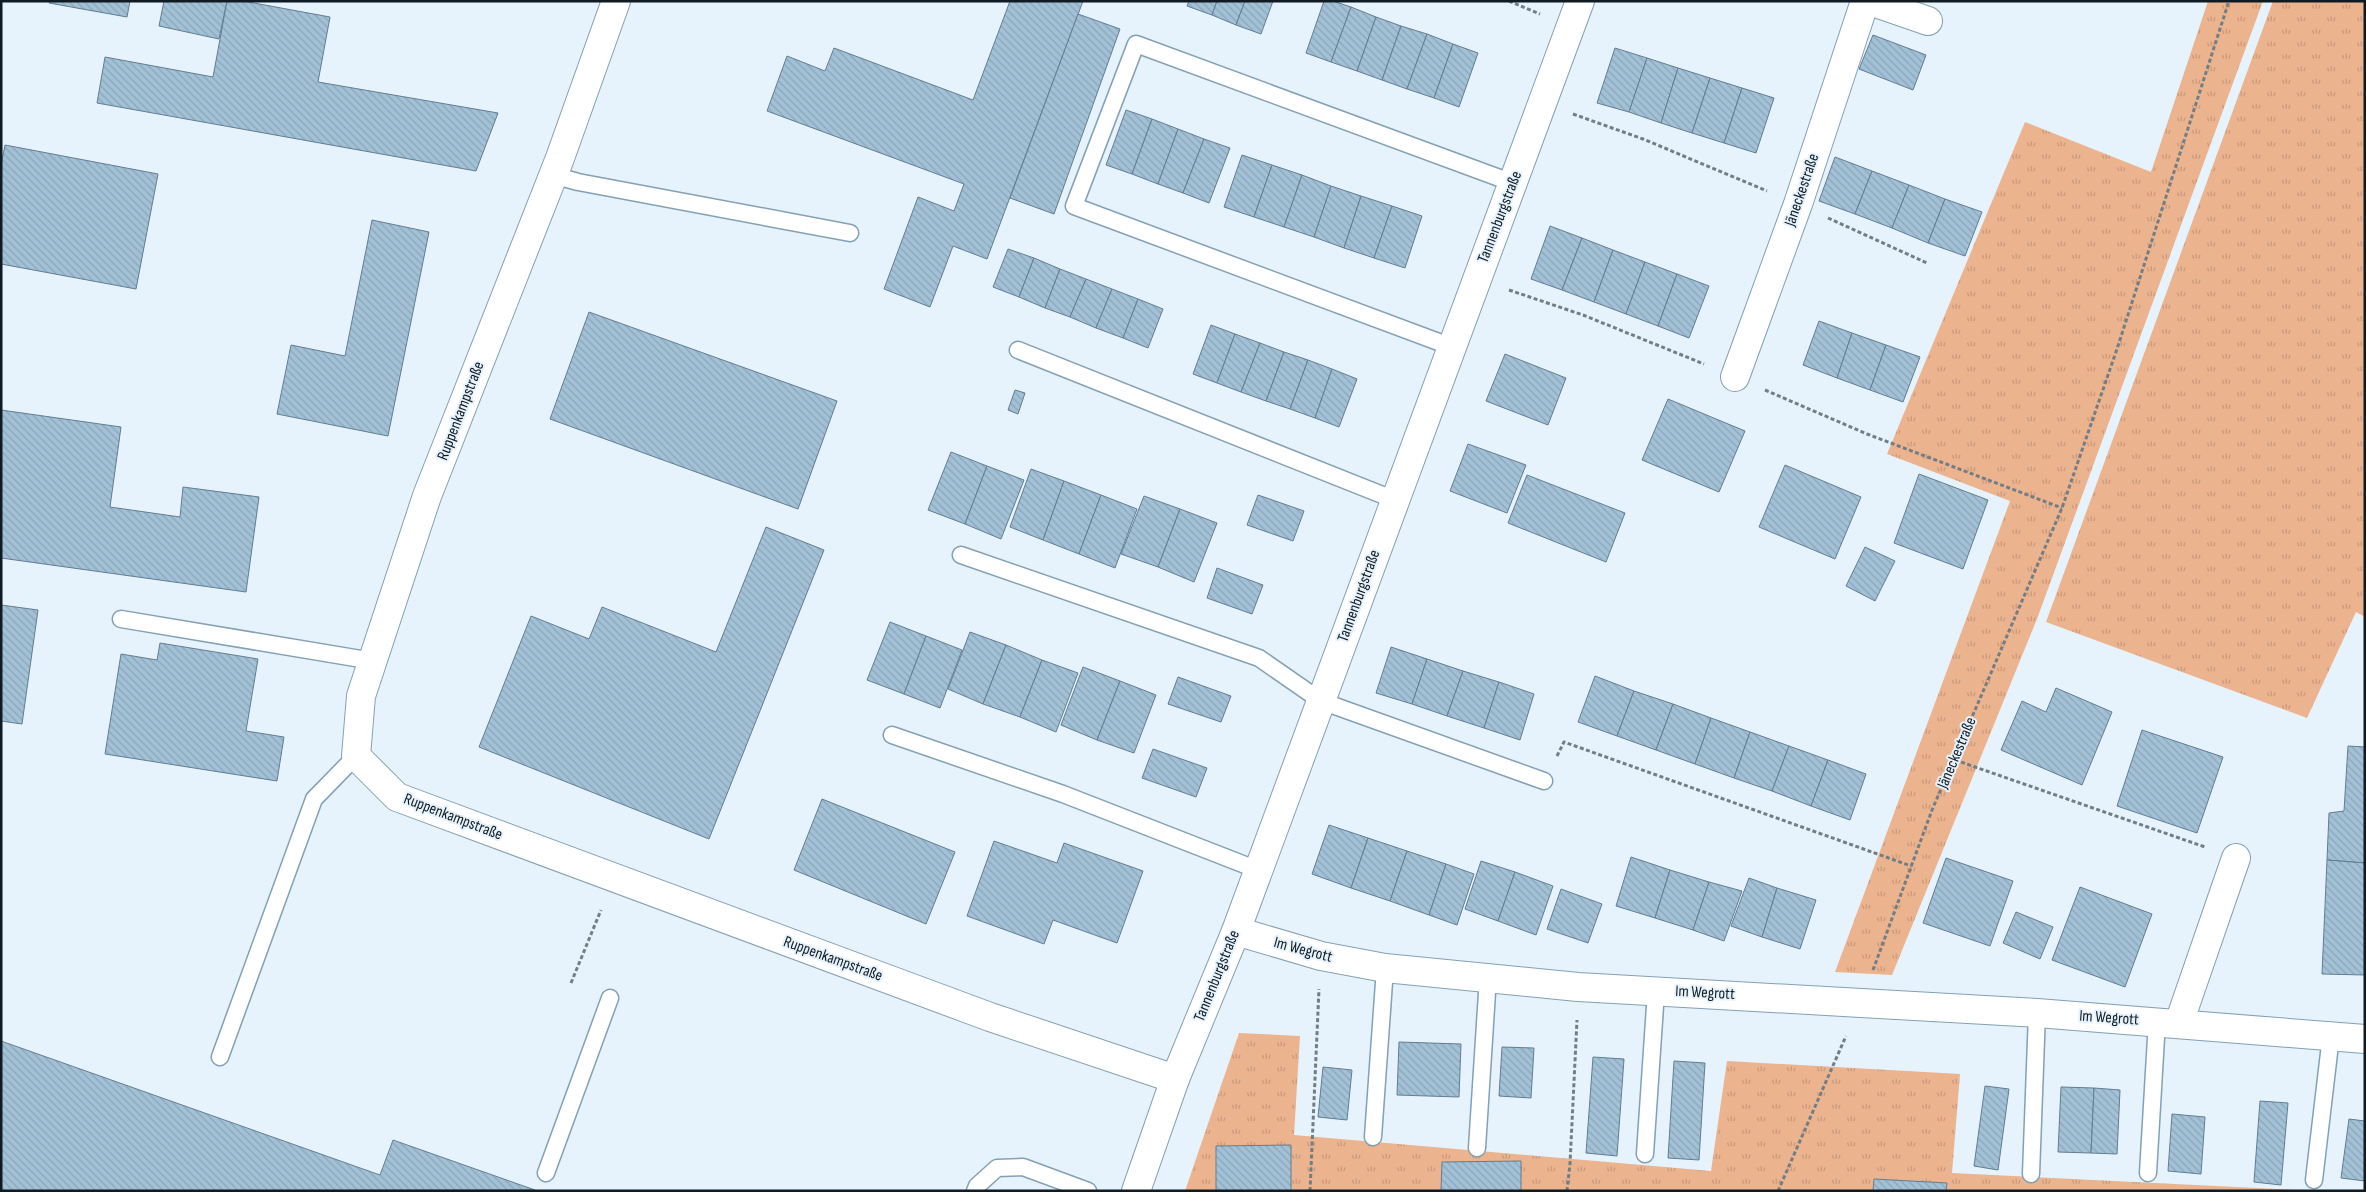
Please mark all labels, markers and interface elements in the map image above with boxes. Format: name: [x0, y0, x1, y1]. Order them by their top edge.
street label: Jäneckestraße: [1780, 151, 1823, 230]
street label: Tannenburgstraße: [1474, 168, 1526, 266]
street label: Ruppenkampstraße: [433, 359, 489, 463]
street label: Tannenburgstraße: [1334, 547, 1384, 645]
street label: Jäneckestraße: [1933, 714, 1981, 792]
street label: Ruppenkampstraße: [401, 789, 505, 845]
street label: Tannenburgstraße: [1190, 928, 1244, 1024]
street label: Ruppenkampstraße: [781, 932, 885, 986]
street label: Im Wegrott: [1272, 933, 1334, 967]
street label: Im Wegrott: [1675, 982, 1735, 1004]
street label: Im Wegrott: [2079, 1006, 2140, 1030]

